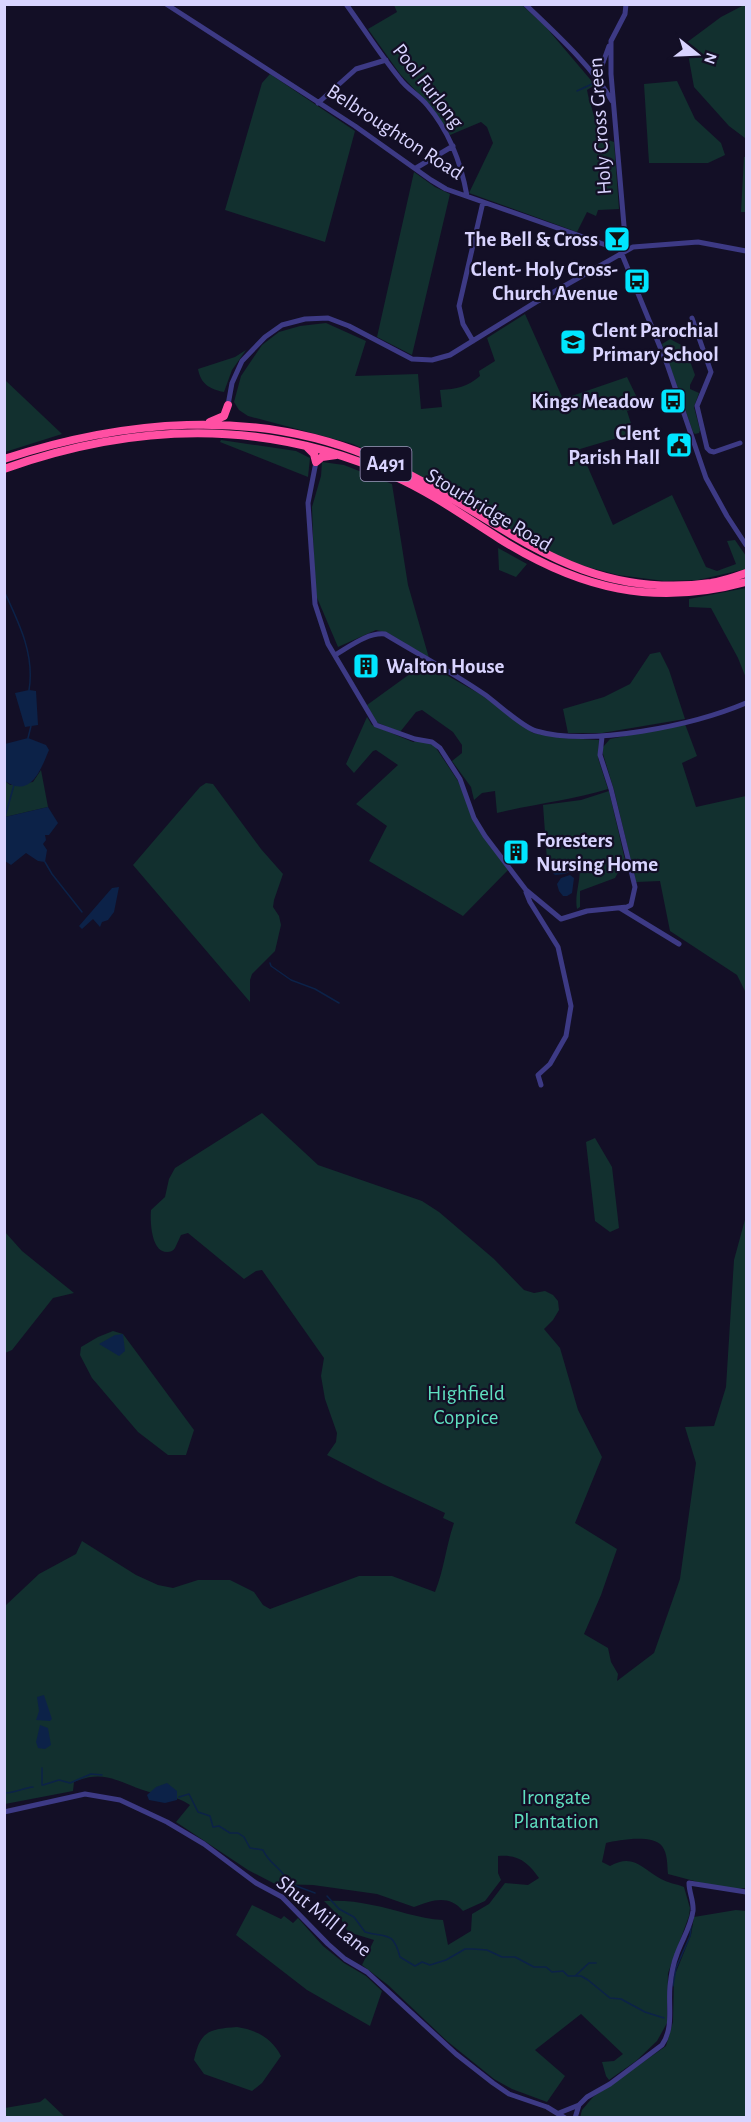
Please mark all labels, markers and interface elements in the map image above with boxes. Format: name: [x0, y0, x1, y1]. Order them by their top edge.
north arrow: [667, 24, 727, 84]
street label: Pool Furlong: [389, 40, 468, 133]
text: N: [701, 51, 720, 66]
street label: Holy Cross Green: [585, 57, 615, 195]
street label: Belbroughton Road: [323, 80, 467, 184]
bar icon: The Bell & Cross: [602, 224, 632, 254]
place label: The Bell & Cross: [465, 229, 598, 250]
place label: Clent- Holy Cross- Church Avenue: [471, 259, 618, 304]
bus stop icon: Clent- Holy Cross- Church Avenue: [622, 266, 652, 296]
place label: Clent Parochial Primary School: [592, 320, 719, 365]
school or university icon: Clent Parochial Primary School: [558, 327, 588, 357]
bus stop icon: Kings Meadow: [658, 386, 688, 416]
place label: Kings Meadow: [531, 391, 654, 412]
place label: Clent Parish Hall: [568, 423, 660, 468]
public building icon: Clent Parish Hall: [664, 430, 694, 460]
road number: A491: [360, 447, 412, 481]
street label: Stourbridge Road: [423, 464, 556, 556]
building icon: Walton House: [351, 651, 381, 681]
place label: Walton House: [386, 656, 504, 677]
place label: Foresters Nursing Home: [536, 830, 658, 875]
building icon: Foresters Nursing Home: [501, 837, 531, 867]
park label: Highfield Coppice: [427, 1383, 505, 1428]
park label: Irongate Plantation: [513, 1787, 599, 1832]
street label: Shut Mill Lane: [272, 1871, 376, 1961]

